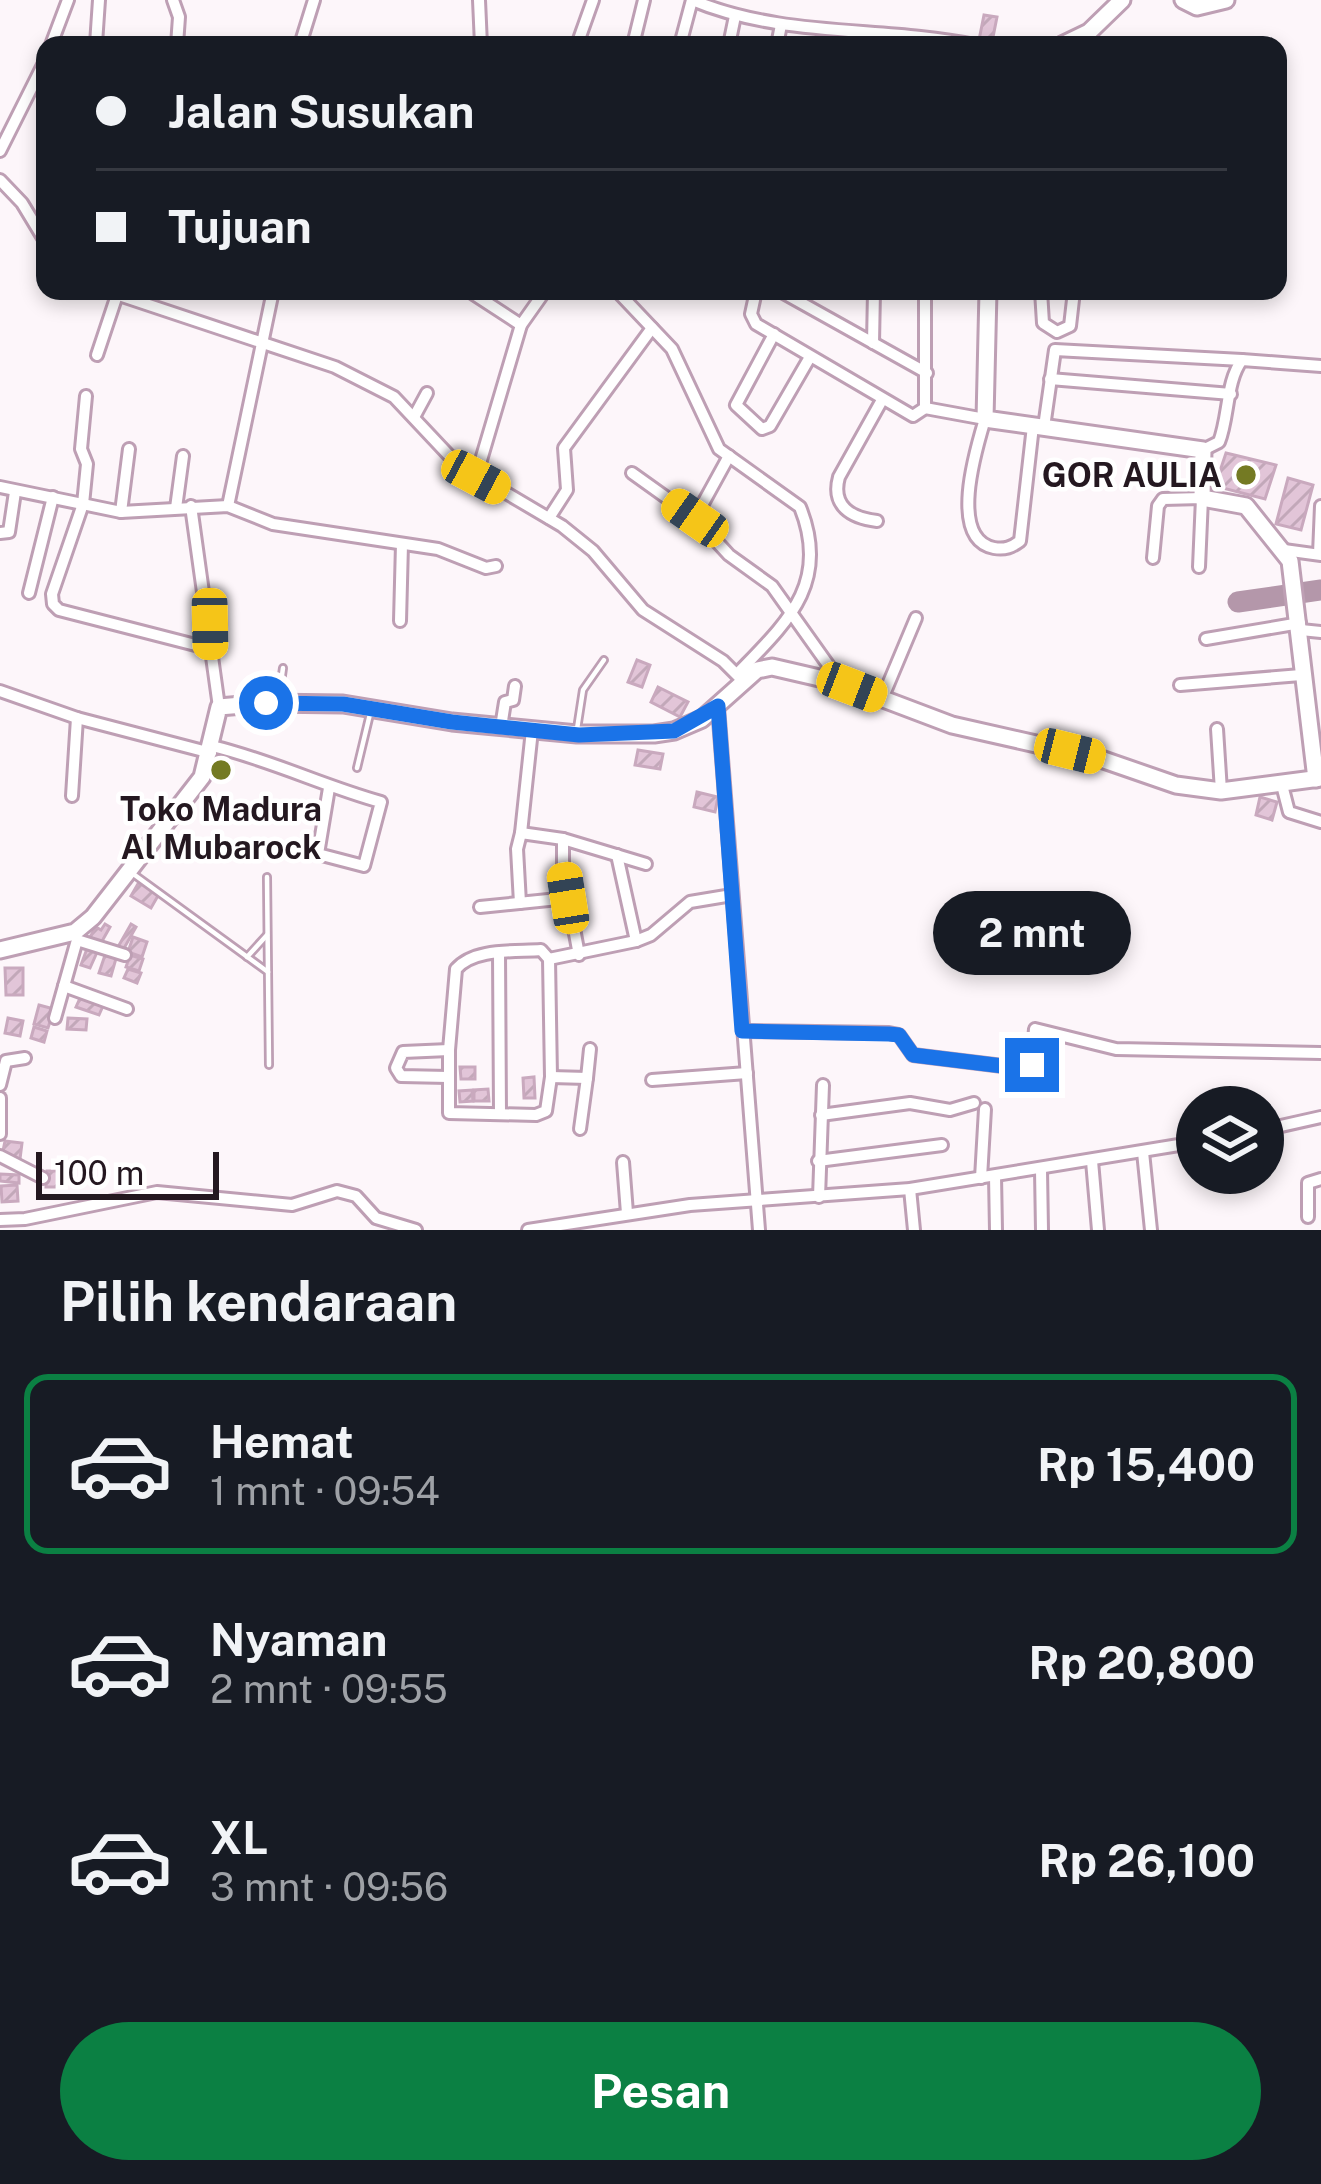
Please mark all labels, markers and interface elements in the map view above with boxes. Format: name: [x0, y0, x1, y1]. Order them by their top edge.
text: Jalan Susukan: [168, 85, 475, 138]
text: Tujuan: [168, 200, 312, 253]
car: [436, 444, 516, 510]
place label: GOR AULIA: [1042, 456, 1222, 494]
marker: GOR AULIA: [1233, 462, 1259, 488]
car: [655, 483, 735, 553]
car: [191, 588, 229, 660]
car: [812, 657, 892, 717]
route start: [239, 676, 293, 730]
car: [1031, 725, 1109, 777]
marker: Toko Madura Al Mubarock: [208, 757, 234, 783]
place label: Toko Madura Al Mubarock: [120, 790, 322, 866]
car: [545, 860, 591, 936]
callout: 2 mnt: [933, 891, 1131, 975]
text: 2 mnt: [978, 910, 1086, 956]
route end: [1005, 1038, 1059, 1092]
map controls: [1176, 1086, 1284, 1194]
button: layers: [1176, 1086, 1284, 1194]
scale bar: [36, 1146, 219, 1199]
text: 100 m: [54, 1154, 144, 1192]
text: Pilih kendaraan: [60, 1270, 457, 1333]
icon: car: [66, 1410, 174, 1518]
text: Hemat: [210, 1415, 354, 1468]
text: Rp 15,400: [1037, 1438, 1255, 1491]
text: 1 mnt · 09:54: [210, 1468, 440, 1514]
icon: car: [66, 1608, 174, 1716]
text: Nyaman: [210, 1613, 388, 1666]
text: Rp 20,800: [1029, 1636, 1255, 1689]
text: 2 mnt · 09:55: [210, 1666, 448, 1712]
icon: car: [66, 1806, 174, 1914]
text: XL: [210, 1811, 268, 1864]
text: Rp 26,100: [1039, 1834, 1255, 1887]
text: 3 mnt · 09:56: [210, 1864, 448, 1910]
button: Pesan: [60, 2022, 1261, 2160]

